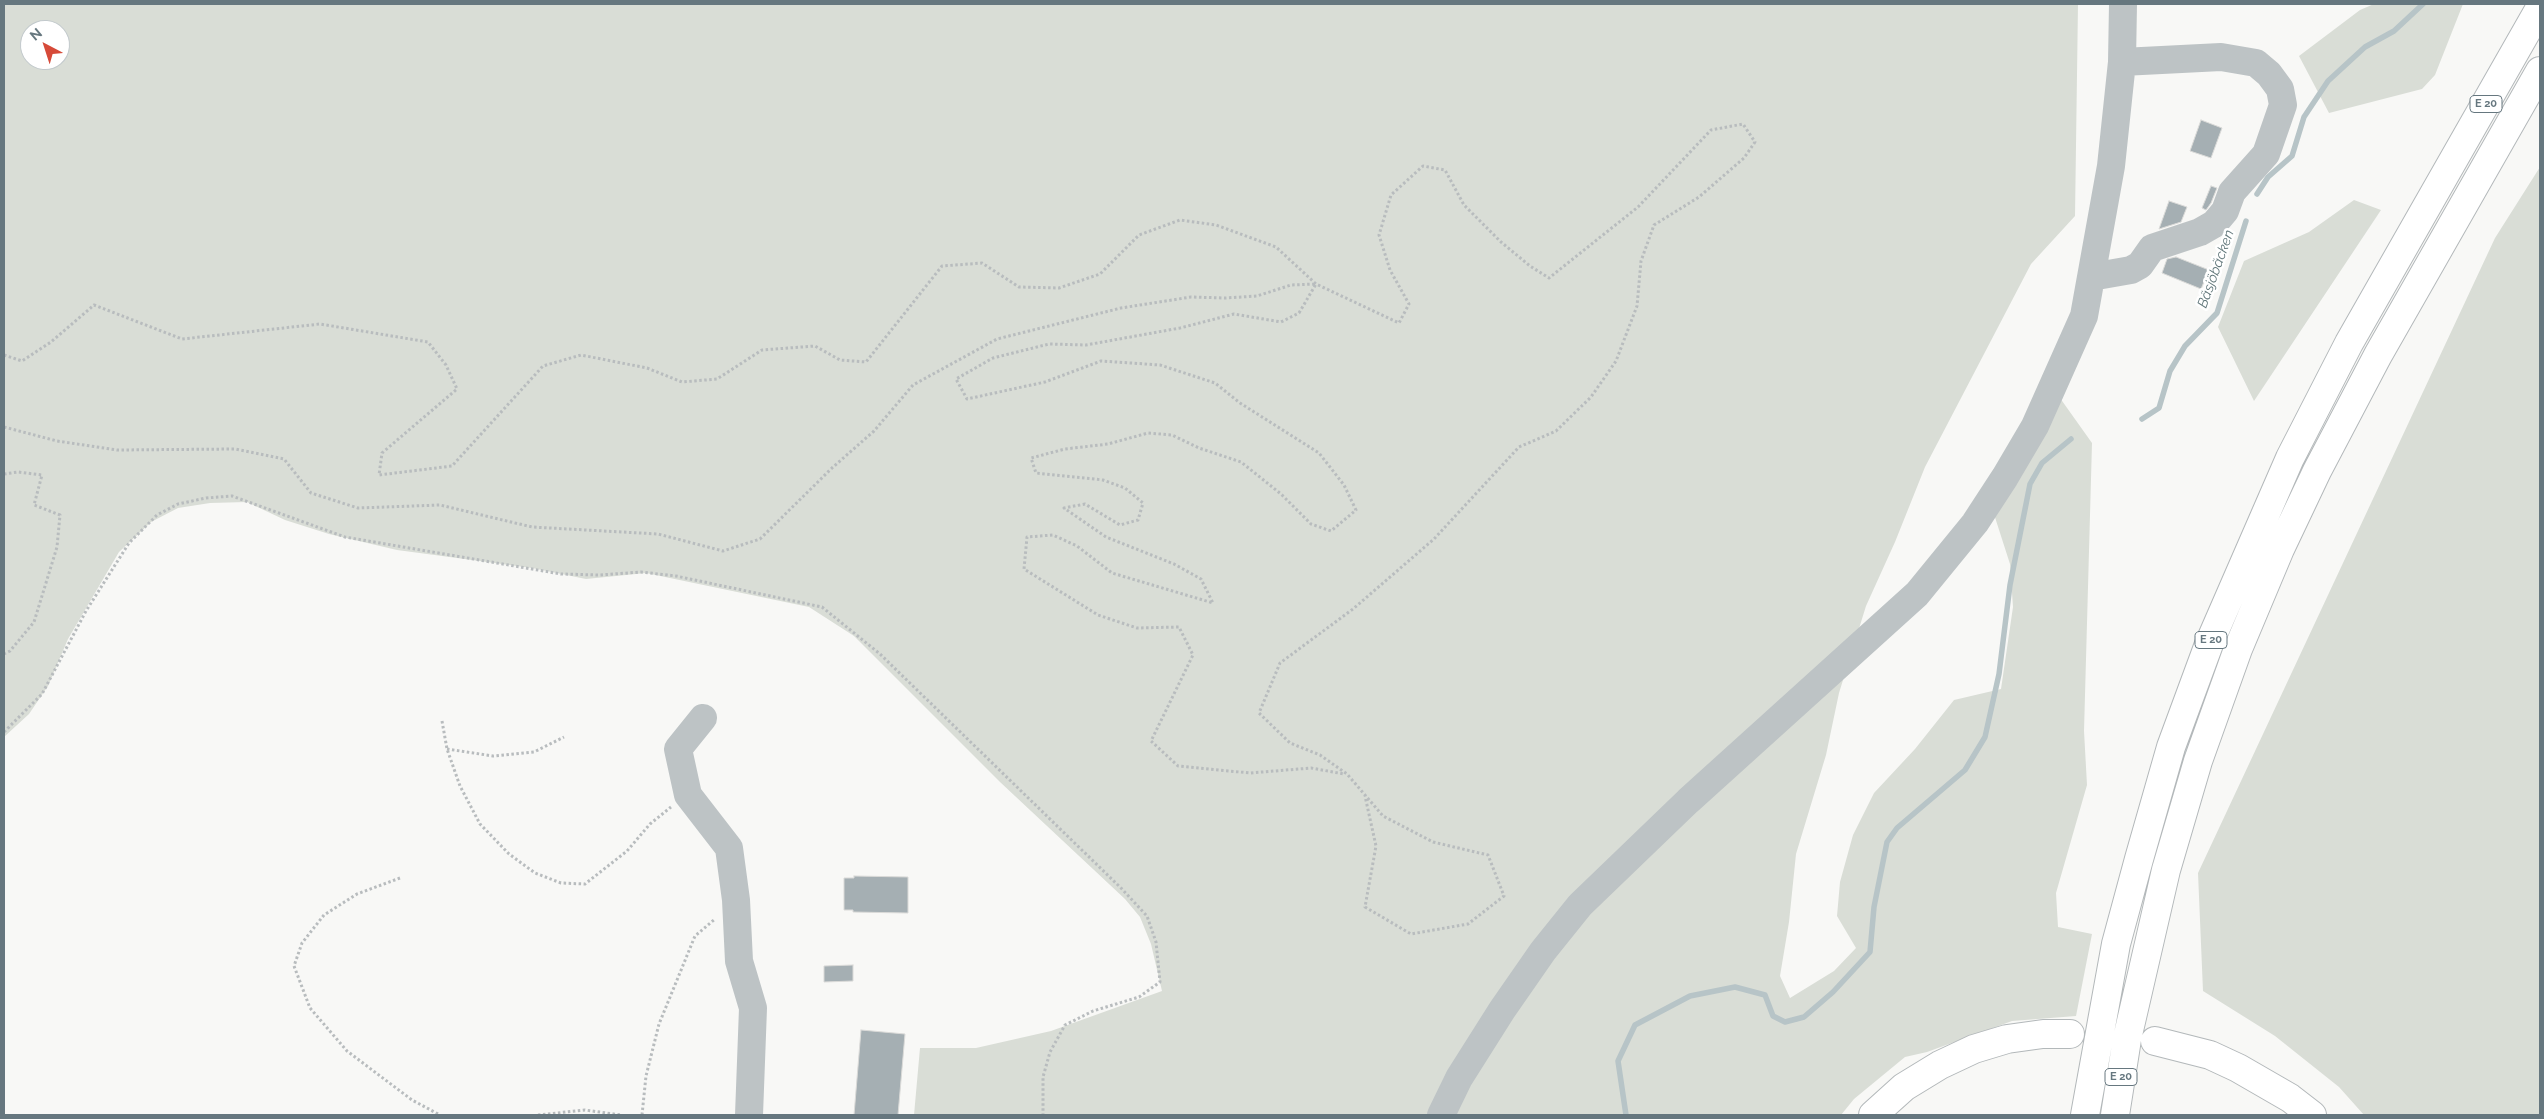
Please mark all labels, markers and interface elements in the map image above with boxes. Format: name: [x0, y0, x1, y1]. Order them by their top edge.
north arrow: [20, 20, 70, 70]
text: N: [27, 25, 45, 44]
road number: E 20: [2470, 96, 2502, 112]
water label: Bäsjöbäcken: [2194, 228, 2238, 310]
road number: E 20: [2195, 632, 2227, 648]
road number: E 20: [2105, 1068, 2137, 1086]

